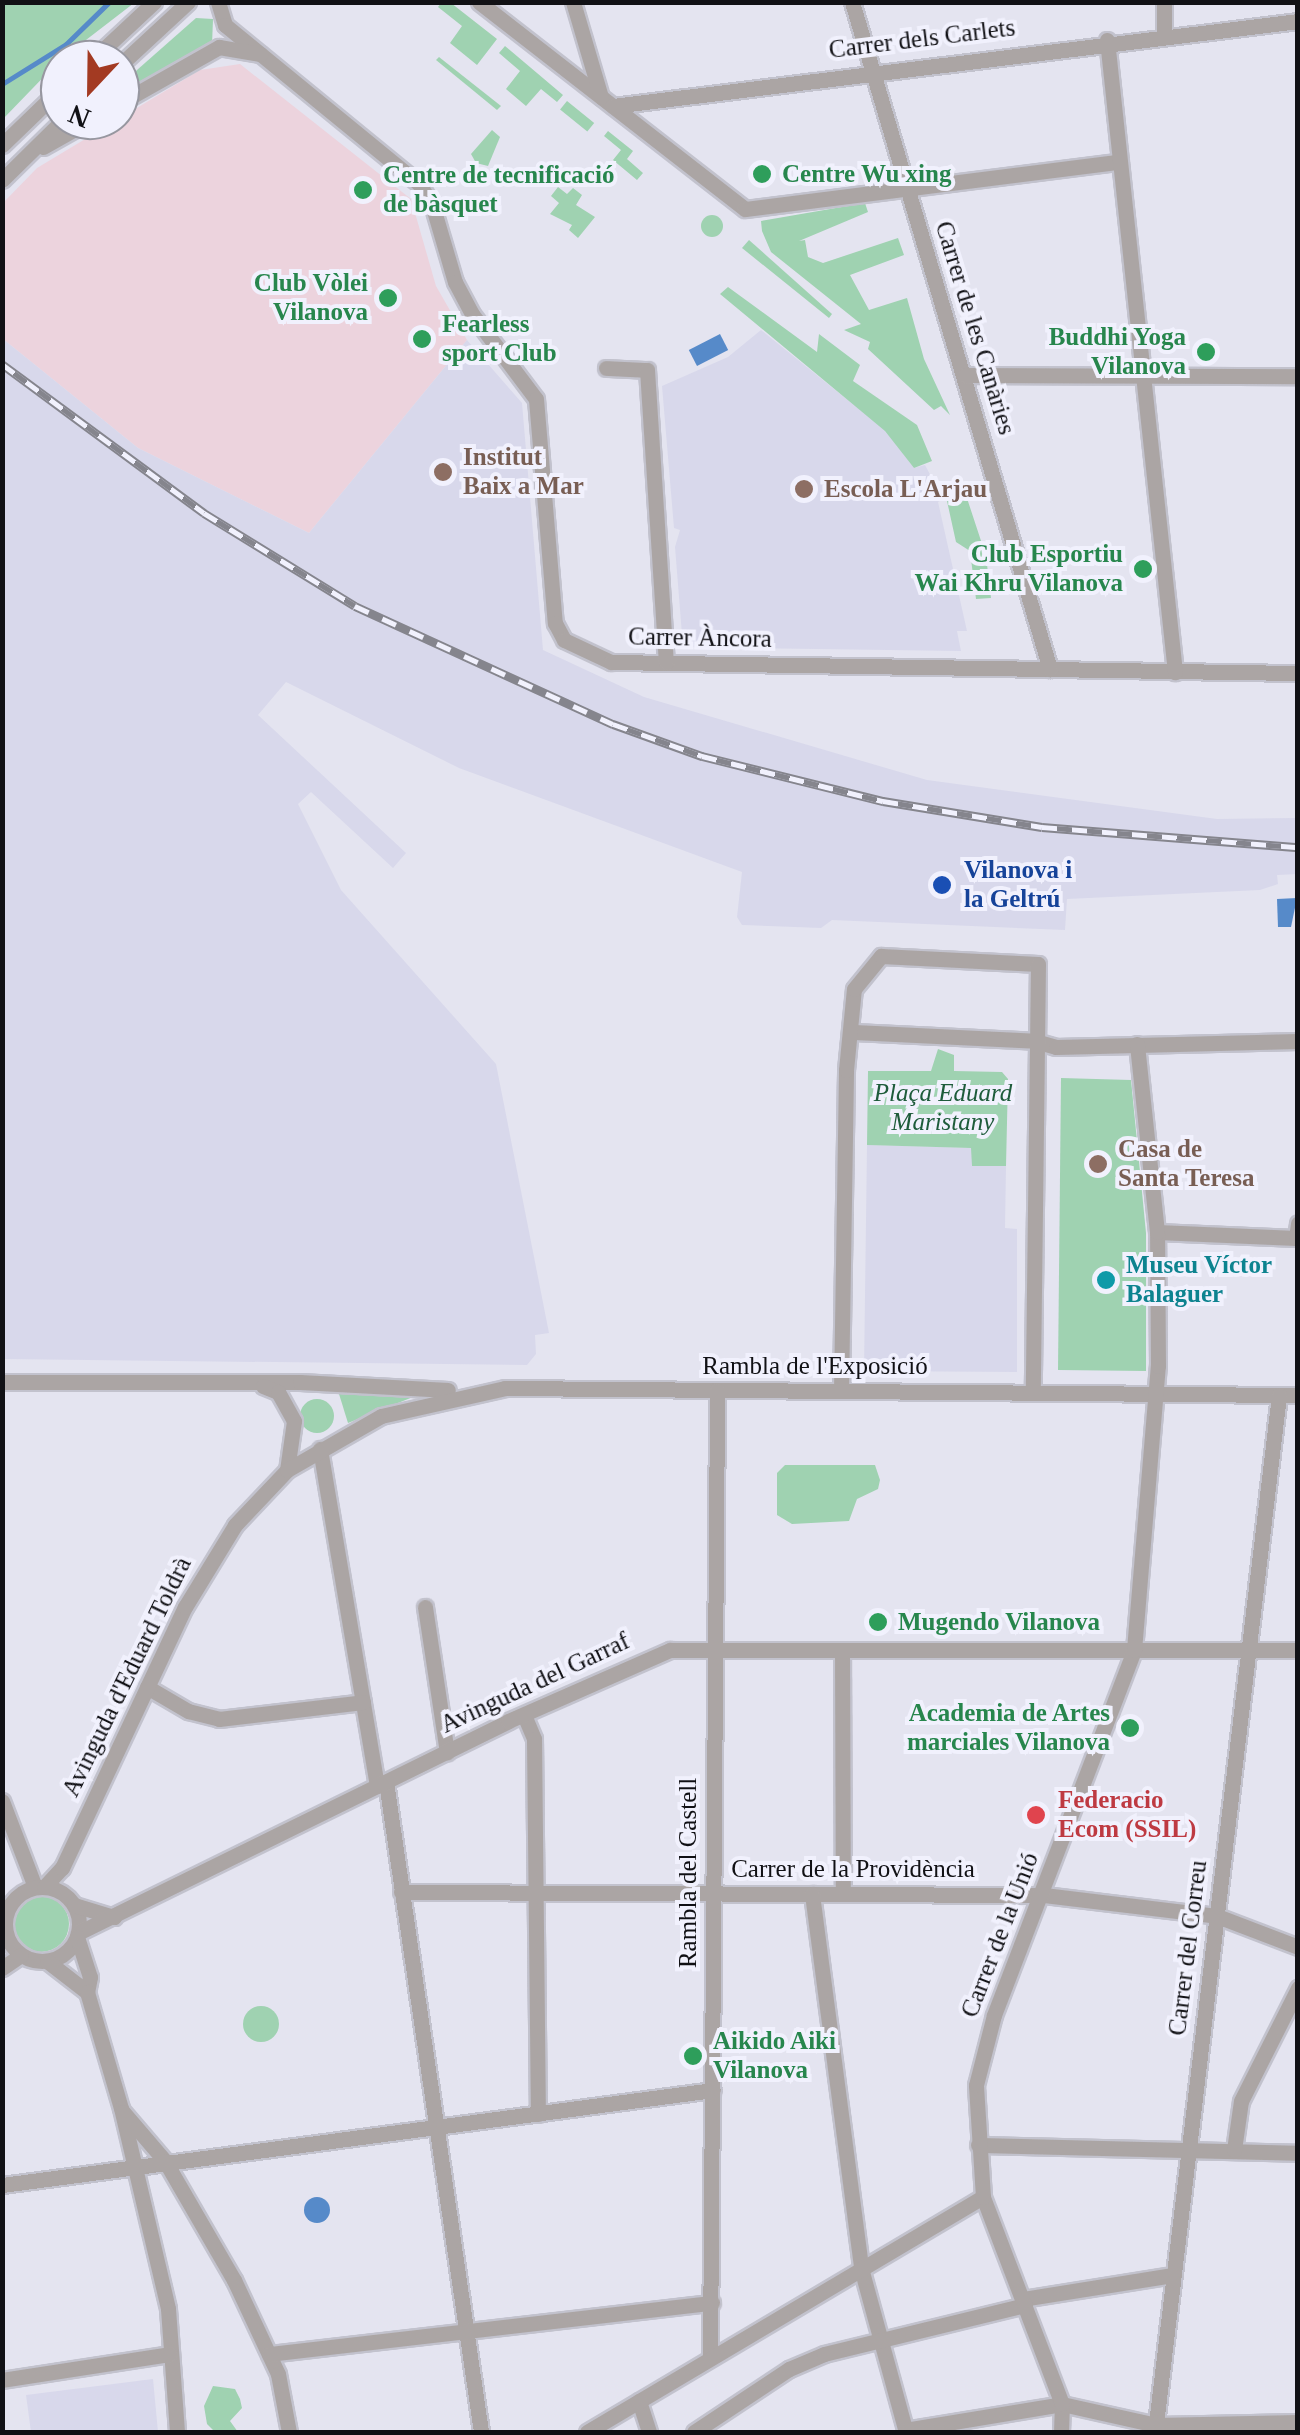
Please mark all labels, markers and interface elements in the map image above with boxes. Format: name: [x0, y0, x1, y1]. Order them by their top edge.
street label: Carrer dels Carlets: [827, 13, 1017, 65]
north arrow: [40, 40, 140, 140]
text: N: [64, 98, 95, 135]
place label: Centre Wu xing: [782, 159, 952, 189]
place label: Centre de tecnificació de bàsquet: [383, 161, 614, 220]
marker: Centre Wu xing: [751, 163, 773, 185]
marker: Centre de tecnificació de bàsquet: [352, 179, 374, 201]
street label: Carrer de les Canàries: [928, 218, 1022, 438]
place label: Club Vòlei Vilanova: [253, 269, 368, 328]
marker: Club Vòlei Vilanova: [377, 287, 399, 309]
place label: Fearless sport Club: [442, 310, 557, 369]
place label: Buddhi Yoga Vilanova: [1048, 323, 1186, 382]
marker: Fearless sport Club: [411, 328, 433, 350]
marker: Buddhi Yoga Vilanova: [1195, 341, 1217, 363]
place label: Institut Baix a Mar: [463, 443, 584, 502]
marker: Institut Baix a Mar: [432, 461, 454, 483]
place label: Escola L'Arjau: [824, 474, 987, 504]
marker: Escola L'Arjau: [793, 478, 815, 500]
place label: Club Esportiu Wai Khru Vilanova: [914, 540, 1123, 599]
marker: Club Esportiu Wai Khru Vilanova: [1132, 558, 1154, 580]
street label: Carrer Àncora: [628, 622, 772, 654]
place label: Vilanova i la Geltrú: [964, 856, 1072, 915]
marker: Vilanova i la Geltrú: [929, 872, 955, 898]
park label: Plaça Eduard Maristany: [874, 1079, 1012, 1138]
place label: Casa de Santa Teresa: [1118, 1135, 1255, 1194]
marker: Casa de Santa Teresa: [1087, 1153, 1109, 1175]
place label: Museu Víctor Balaguer: [1126, 1251, 1272, 1310]
marker: Museu Víctor Balaguer: [1095, 1269, 1117, 1291]
street label: Rambla de l'Exposició: [702, 1351, 928, 1381]
street label: Avinguda d'Eduard Toldrà: [56, 1552, 198, 1802]
place label: Mugendo Vilanova: [898, 1607, 1101, 1637]
marker: Mugendo Vilanova: [867, 1611, 889, 1633]
street label: Avinguda del Garraf: [436, 1626, 634, 1740]
place label: Academia de Artes marciales Vilanova: [907, 1699, 1110, 1758]
marker: Academia de Artes marciales Vilanova: [1119, 1717, 1141, 1739]
street label: Rambla del Castell: [673, 1778, 703, 1968]
place label: Federacio Ecom (SSIL): [1058, 1786, 1196, 1845]
marker: Federacio Ecom (SSIL): [1023, 1802, 1049, 1828]
street label: Carrer de la Unió: [955, 1848, 1045, 2022]
street label: Carrer de la Providència: [731, 1854, 975, 1884]
street label: Carrer del Correu: [1162, 1859, 1214, 2037]
place label: Aikido Aiki Vilanova: [713, 2027, 837, 2086]
marker: Aikido Aiki Vilanova: [682, 2045, 704, 2067]

